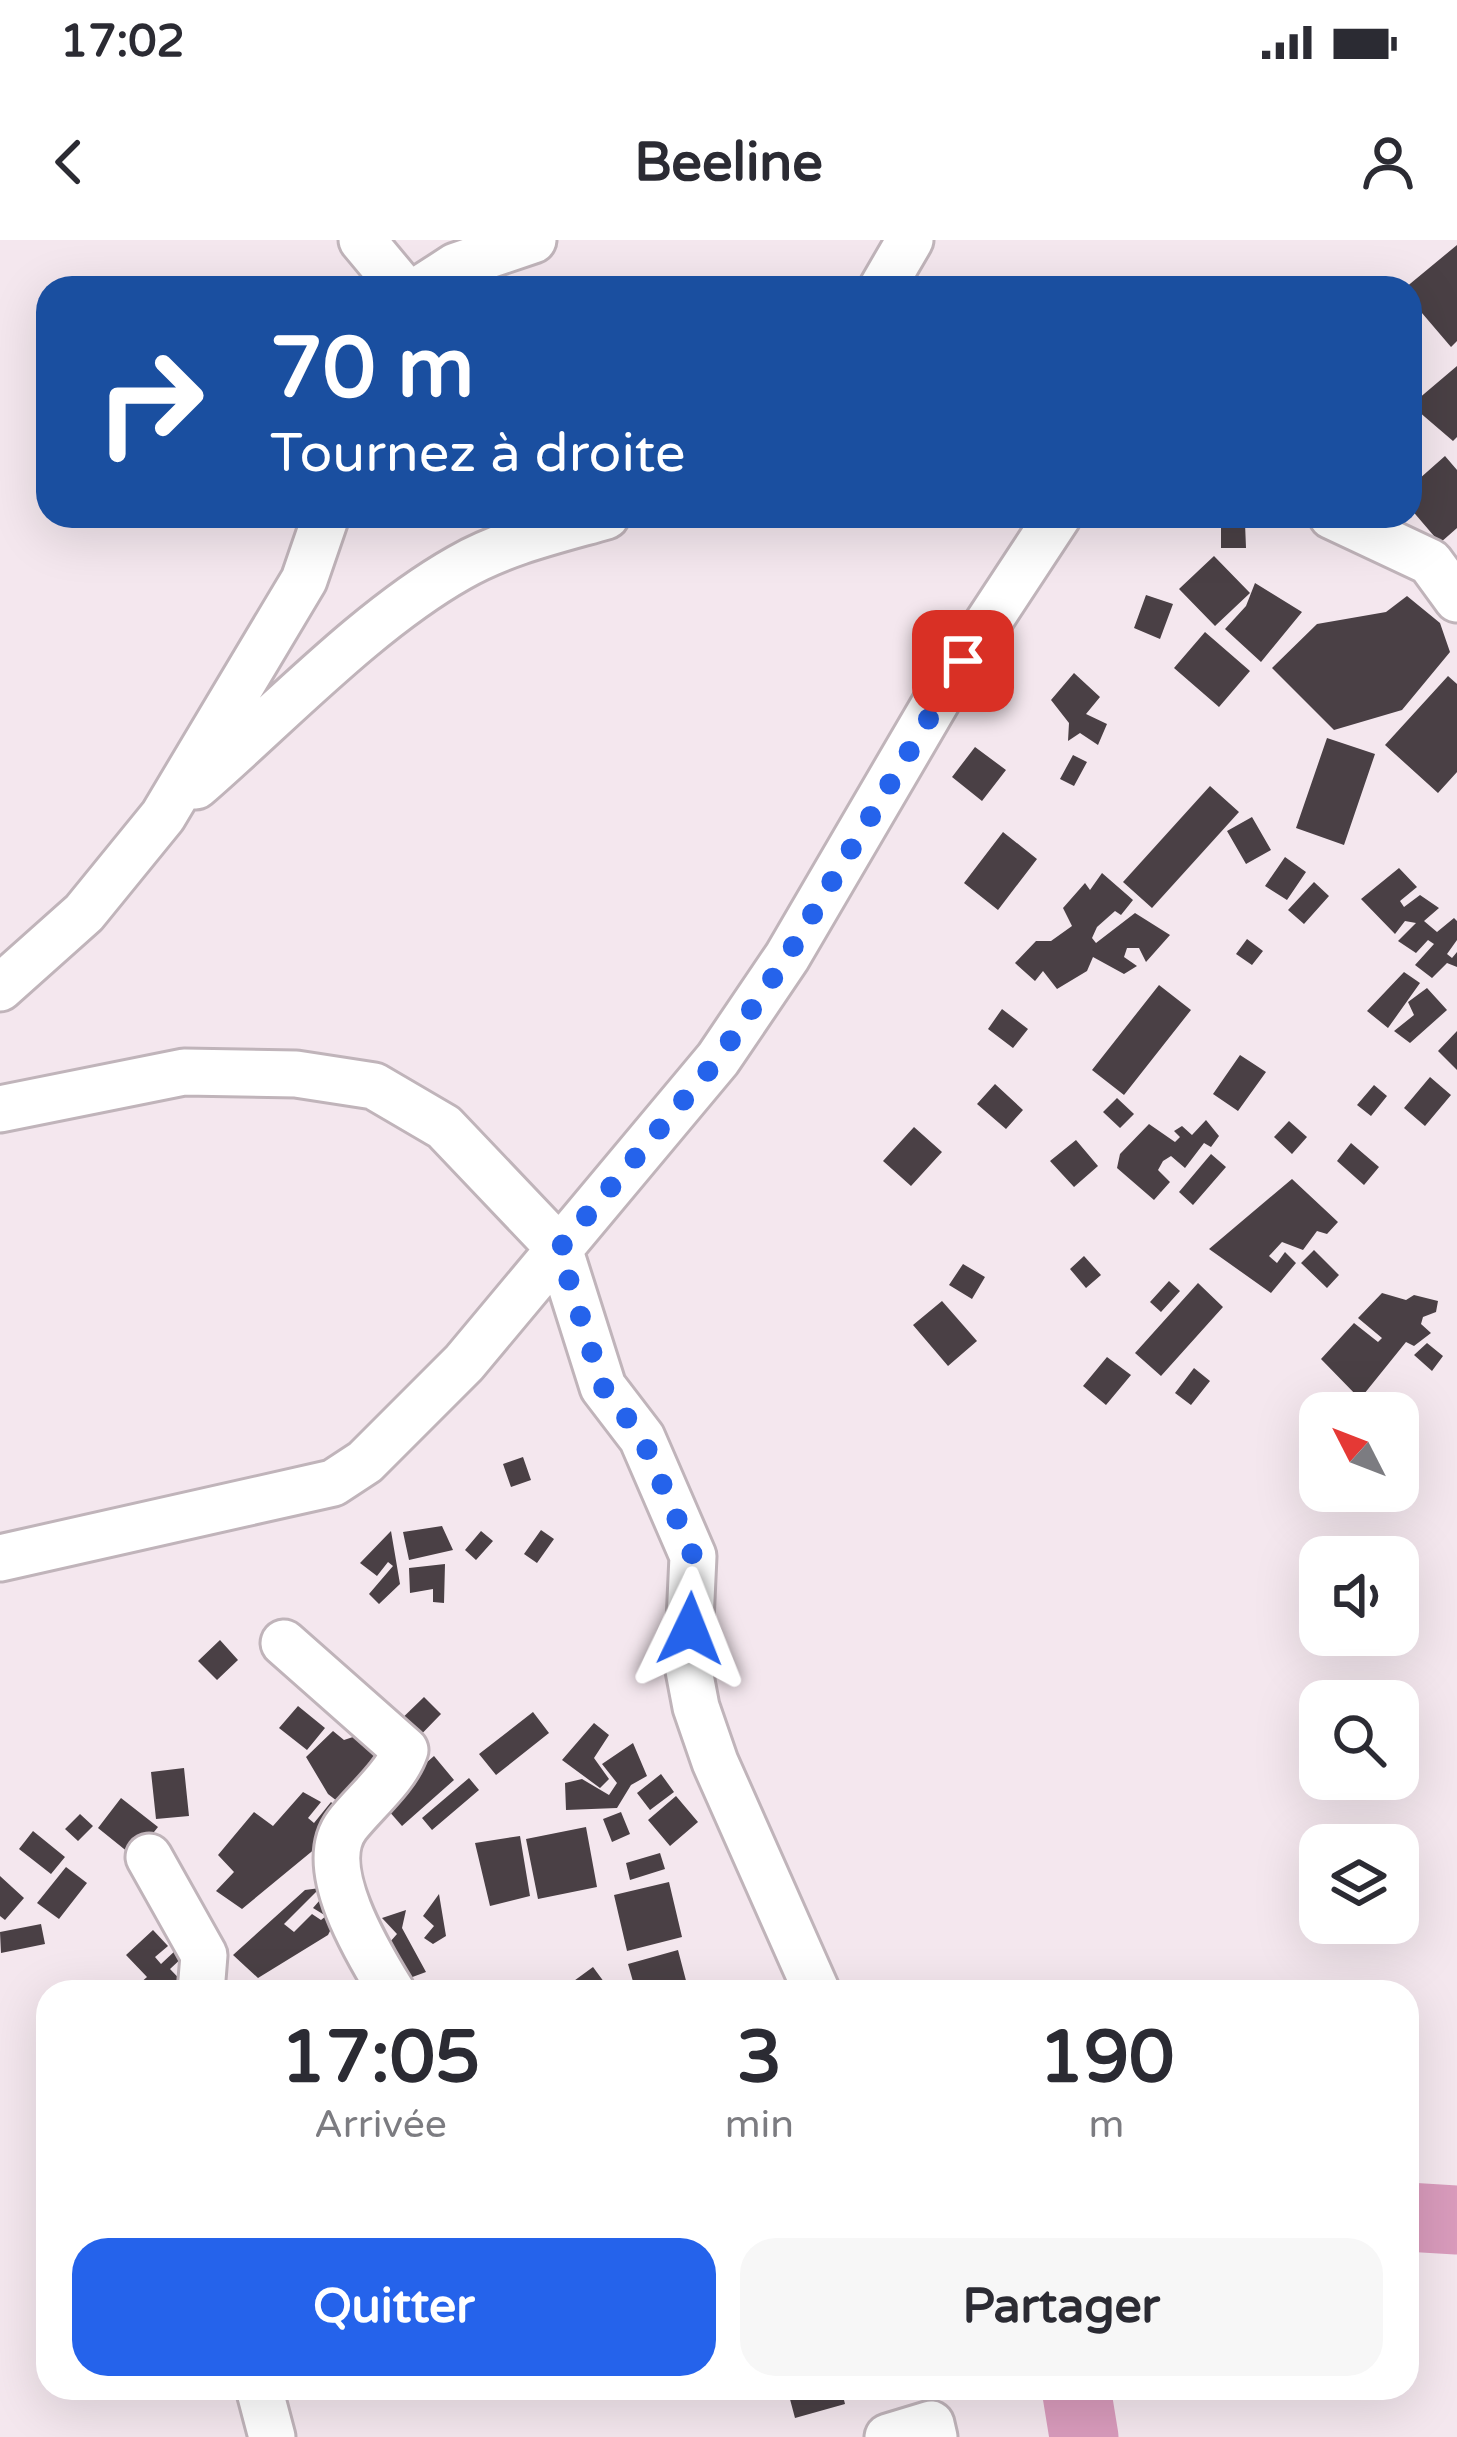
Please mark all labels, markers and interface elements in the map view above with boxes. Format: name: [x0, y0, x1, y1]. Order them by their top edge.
text: 17:02: [60, 15, 185, 69]
icon: back: [36, 129, 102, 195]
icon: person: [1355, 129, 1421, 195]
text: Beeline: [634, 130, 823, 195]
text: 70 m: [270, 319, 474, 420]
icon: right: [72, 324, 228, 480]
text: Tournez à droite: [270, 421, 686, 486]
pin: [912, 610, 1014, 712]
icon: arrive: [930, 628, 996, 694]
north arrow: [1299, 1392, 1419, 1512]
map controls: [1299, 1392, 1419, 1944]
button: sound: [1299, 1536, 1419, 1656]
position arrow: [627, 1566, 753, 1692]
button: search: [1299, 1680, 1419, 1800]
button: layers: [1299, 1824, 1419, 1944]
text: 17:05: [281, 2015, 480, 2102]
text: 3: [737, 2015, 782, 2102]
text: 190: [1039, 2015, 1174, 2102]
text: Arrivée: [314, 2101, 447, 2148]
text: min: [725, 2101, 794, 2148]
text: m: [1089, 2101, 1124, 2148]
button: Quitter: [72, 2238, 716, 2376]
button: Partager: [740, 2238, 1383, 2376]

